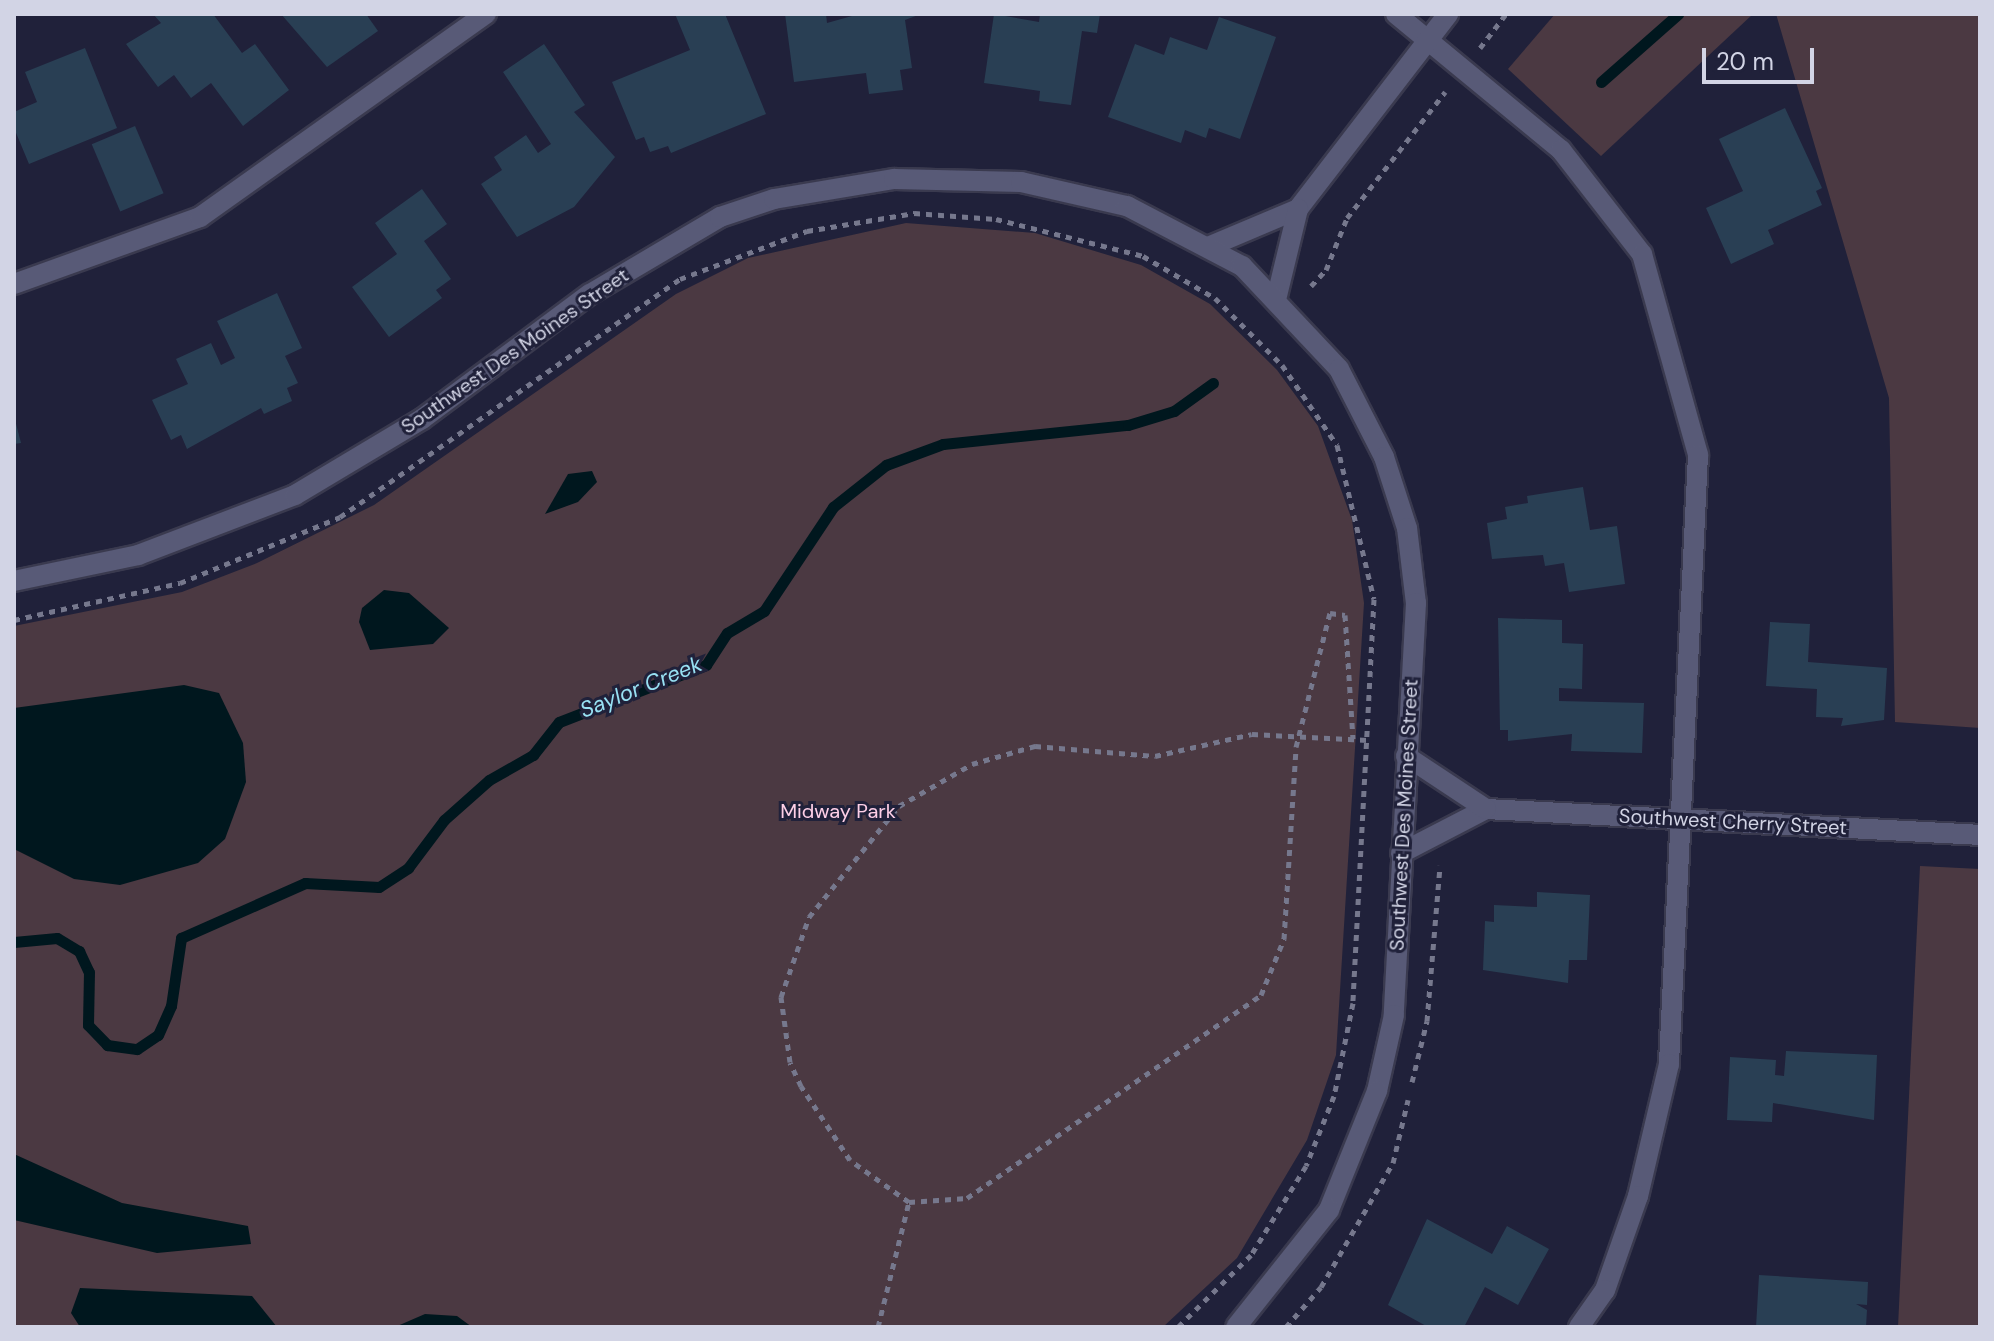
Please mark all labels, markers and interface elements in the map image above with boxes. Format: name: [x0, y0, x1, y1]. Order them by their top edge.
scale bar: [1706, 32, 1818, 82]
text: 20 m: [1716, 46, 1774, 77]
street label: Southwest Des Moines Street: [397, 263, 633, 439]
water label: Saylor Creek: [576, 651, 706, 723]
street label: Southwest Des Moines Street: [1385, 679, 1423, 951]
park label: Midway Park: [780, 799, 896, 823]
street label: Southwest Cherry Street: [1618, 804, 1848, 840]

